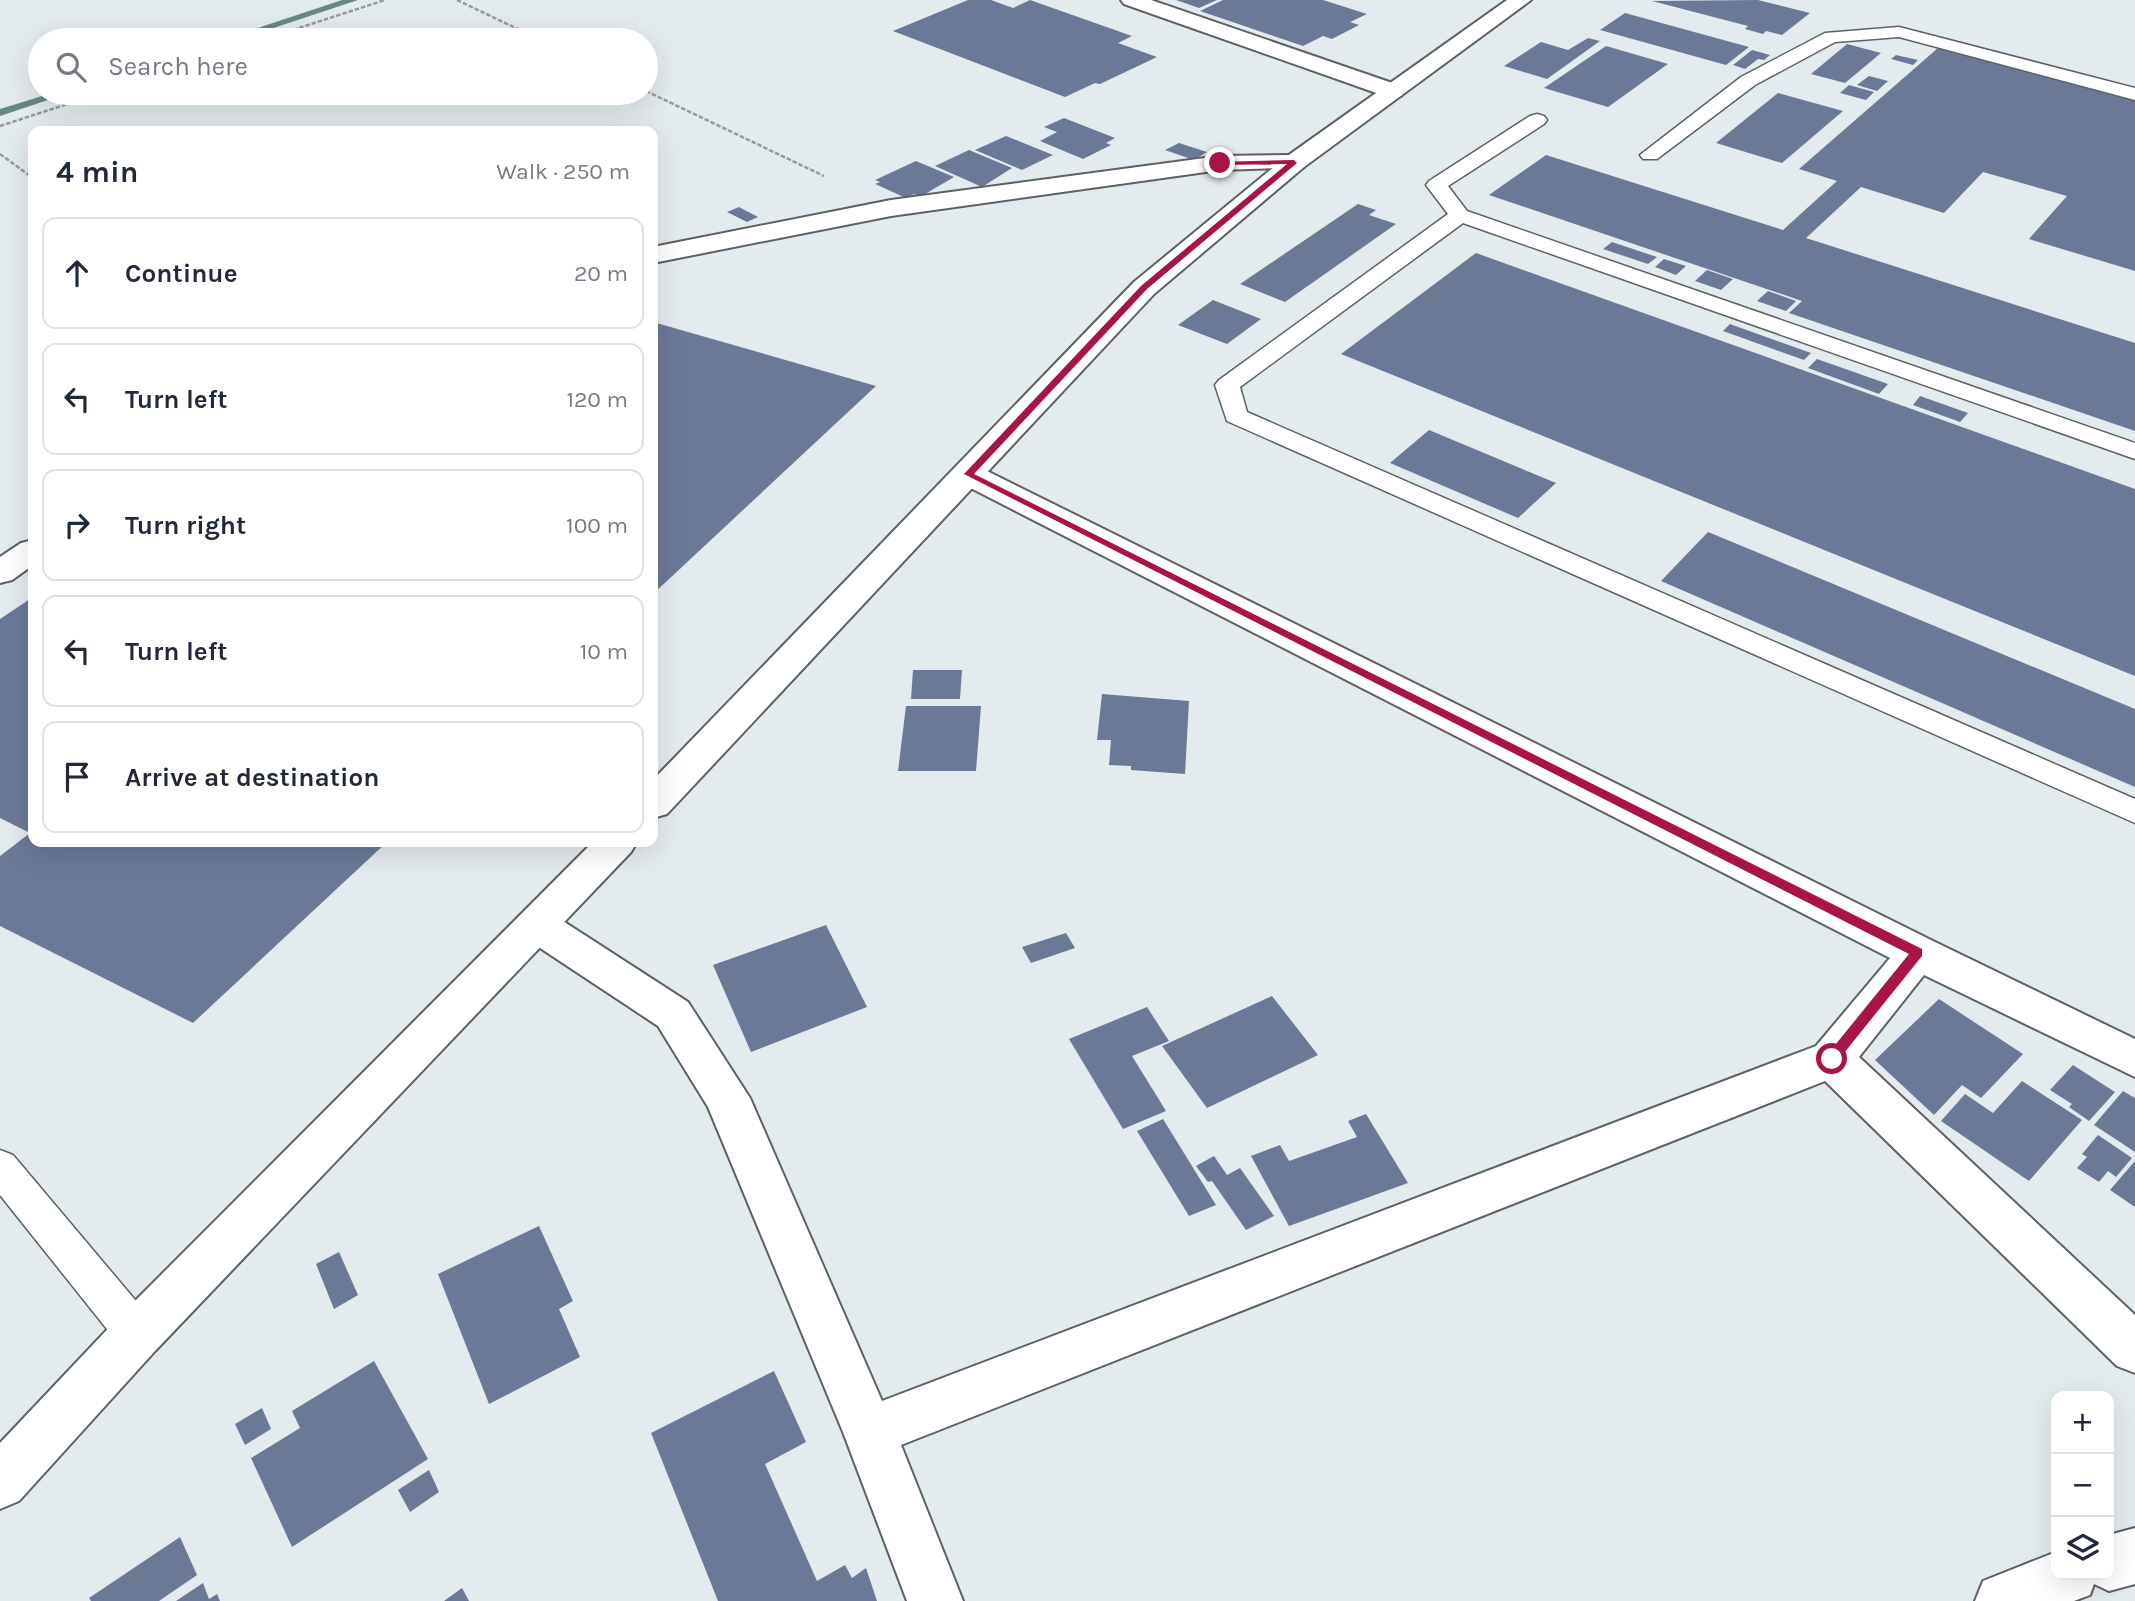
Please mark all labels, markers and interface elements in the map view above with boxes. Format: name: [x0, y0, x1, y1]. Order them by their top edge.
search box: [28, 28, 658, 105]
icon: search: [52, 48, 90, 86]
text: Search here: [108, 51, 248, 82]
route end: [1204, 147, 1235, 178]
text: 4 min: [56, 154, 138, 190]
text: Walk · 250 m: [496, 158, 630, 185]
icon: ahead: [58, 254, 96, 292]
text: Continue: [125, 258, 237, 289]
text: 20 m: [574, 260, 628, 287]
icon: left: [58, 380, 96, 418]
text: Turn left: [125, 384, 227, 415]
text: 120 m: [566, 386, 628, 413]
icon: right: [58, 506, 96, 544]
text: Turn right: [125, 510, 246, 541]
text: 100 m: [566, 512, 628, 539]
icon: left: [58, 632, 96, 670]
text: Turn left: [125, 636, 227, 667]
text: 10 m: [580, 638, 628, 665]
icon: arrive: [58, 758, 96, 796]
text: Arrive at destination: [125, 762, 379, 793]
route start: [1816, 1043, 1847, 1074]
map controls: [2051, 1391, 2114, 1580]
button: +: [2051, 1391, 2114, 1454]
button: −: [2051, 1454, 2114, 1517]
button: layers: [2051, 1517, 2114, 1580]

